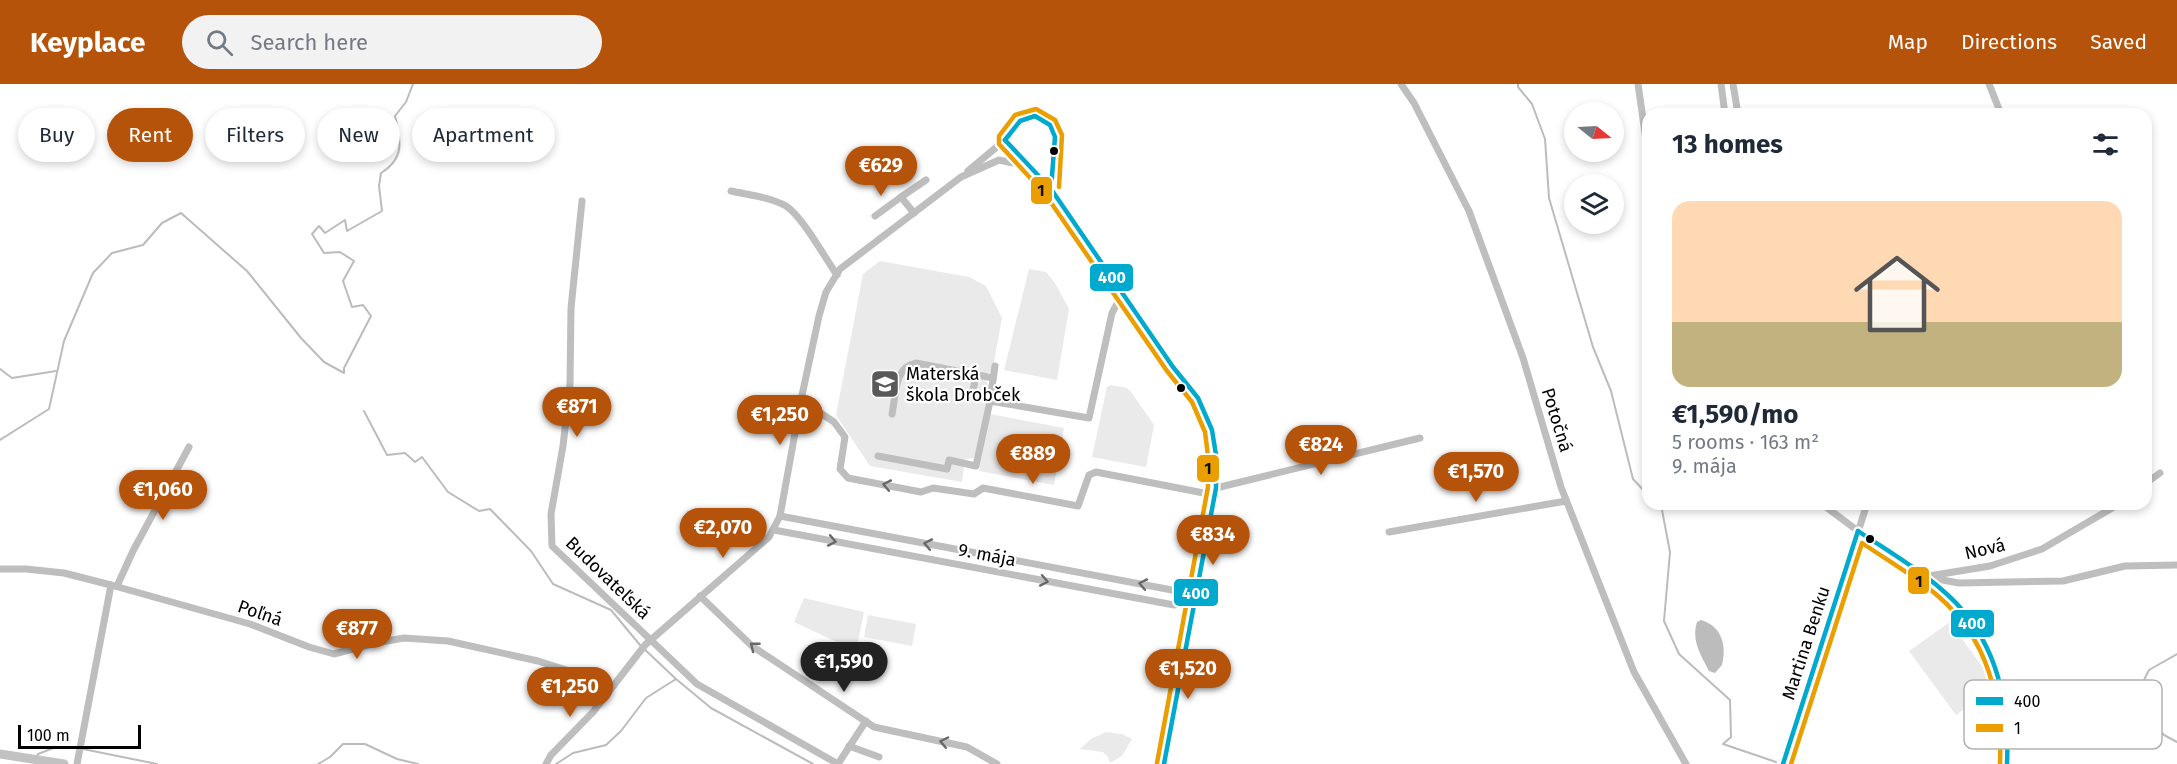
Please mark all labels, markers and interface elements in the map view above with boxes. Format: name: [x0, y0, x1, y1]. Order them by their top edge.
search box: [182, 15, 602, 69]
text: Keyplace: [30, 26, 146, 59]
icon: search: [203, 26, 236, 59]
text: Search here: [251, 29, 368, 56]
text: Map: [1888, 29, 1928, 55]
text: Directions: [1961, 29, 2057, 55]
text: Saved: [2090, 29, 2147, 55]
north arrow: [1564, 102, 1624, 162]
map controls: [1564, 102, 1624, 234]
chip: Buy: [18, 108, 95, 162]
chip: Rent: [107, 108, 193, 162]
chip: Filters: [205, 108, 305, 162]
chip: New: [317, 108, 400, 162]
chip: Apartment: [412, 108, 555, 162]
icon: filters: [2089, 128, 2122, 161]
text: 13 homes: [1672, 129, 1783, 160]
unlabelled marker: [1048, 145, 1060, 157]
pin: €629: [845, 146, 917, 197]
text: €629: [859, 153, 903, 177]
button: layers: [1564, 174, 1624, 234]
line badge: 1: [1030, 176, 1053, 205]
text: 1: [1037, 181, 1045, 200]
icon: home: [1843, 240, 1951, 348]
line badge: 400: [1089, 263, 1134, 292]
text: 400: [1098, 268, 1126, 287]
place label: Materská škola Drobček: [906, 363, 1021, 406]
school or university icon: Materská škola Drobček: [869, 368, 901, 400]
unlabelled marker: [1175, 382, 1187, 394]
street label: Potočná: [1537, 385, 1577, 455]
pin: €871: [541, 387, 613, 438]
text: €871: [556, 394, 598, 418]
pin: €1,250: [731, 395, 829, 446]
text: €1,590/mo: [1672, 399, 1798, 430]
text: €1,250: [751, 402, 809, 426]
pin: €824: [1285, 425, 1357, 476]
text: 5 rooms · 163 m²: [1672, 430, 1819, 454]
text: €824: [1299, 432, 1343, 456]
pin: €889: [997, 434, 1069, 485]
text: €889: [1010, 441, 1056, 465]
pin: €1,570: [1427, 452, 1525, 503]
line badge: 1: [1196, 454, 1220, 483]
text: 9. mája: [1672, 454, 1737, 478]
text: 1: [1204, 459, 1212, 478]
text: €1,570: [1448, 459, 1504, 483]
pin: €1,060: [114, 470, 212, 521]
text: €1,060: [133, 477, 193, 501]
one-way arrow: [882, 479, 892, 492]
pin: €2,070: [674, 508, 772, 559]
text: €2,070: [694, 515, 752, 539]
pin: €834: [1177, 515, 1249, 566]
text: €834: [1191, 522, 1235, 546]
street label: Budovateľská: [561, 532, 655, 624]
unlabelled marker: [1864, 533, 1876, 545]
one-way arrow: [826, 534, 836, 547]
street label: Nová: [1963, 534, 2007, 564]
one-way arrow: [923, 538, 933, 551]
street label: 9. mája: [956, 539, 1018, 571]
line badge: 1: [1907, 566, 1930, 595]
text: 1: [1915, 572, 1923, 591]
one-way arrow: [1039, 574, 1049, 587]
one-way arrow: [1138, 578, 1148, 591]
line badge: 400: [1173, 578, 1219, 607]
street label: Martina Benku: [1777, 583, 1835, 703]
text: 400: [1182, 584, 1210, 603]
street label: Poľná: [235, 595, 285, 631]
pin: €877: [321, 609, 393, 660]
line badge: 400: [1950, 609, 1995, 638]
text: 400: [1958, 614, 1986, 633]
text: €877: [336, 616, 378, 640]
pin: €1,590: [795, 642, 893, 693]
one-way arrow: [750, 643, 761, 654]
text: €1,590: [815, 649, 873, 673]
pin: €1,520: [1139, 649, 1237, 700]
text: €1,520: [1159, 656, 1217, 680]
pin: €1,250: [521, 667, 619, 718]
text: €1,250: [541, 674, 599, 698]
legend: [1964, 680, 2162, 749]
text: 400: [2014, 692, 2040, 711]
text: 1: [2014, 719, 2021, 738]
scale bar: [18, 722, 141, 750]
text: 100 m: [27, 726, 70, 745]
one-way arrow: [939, 736, 949, 749]

